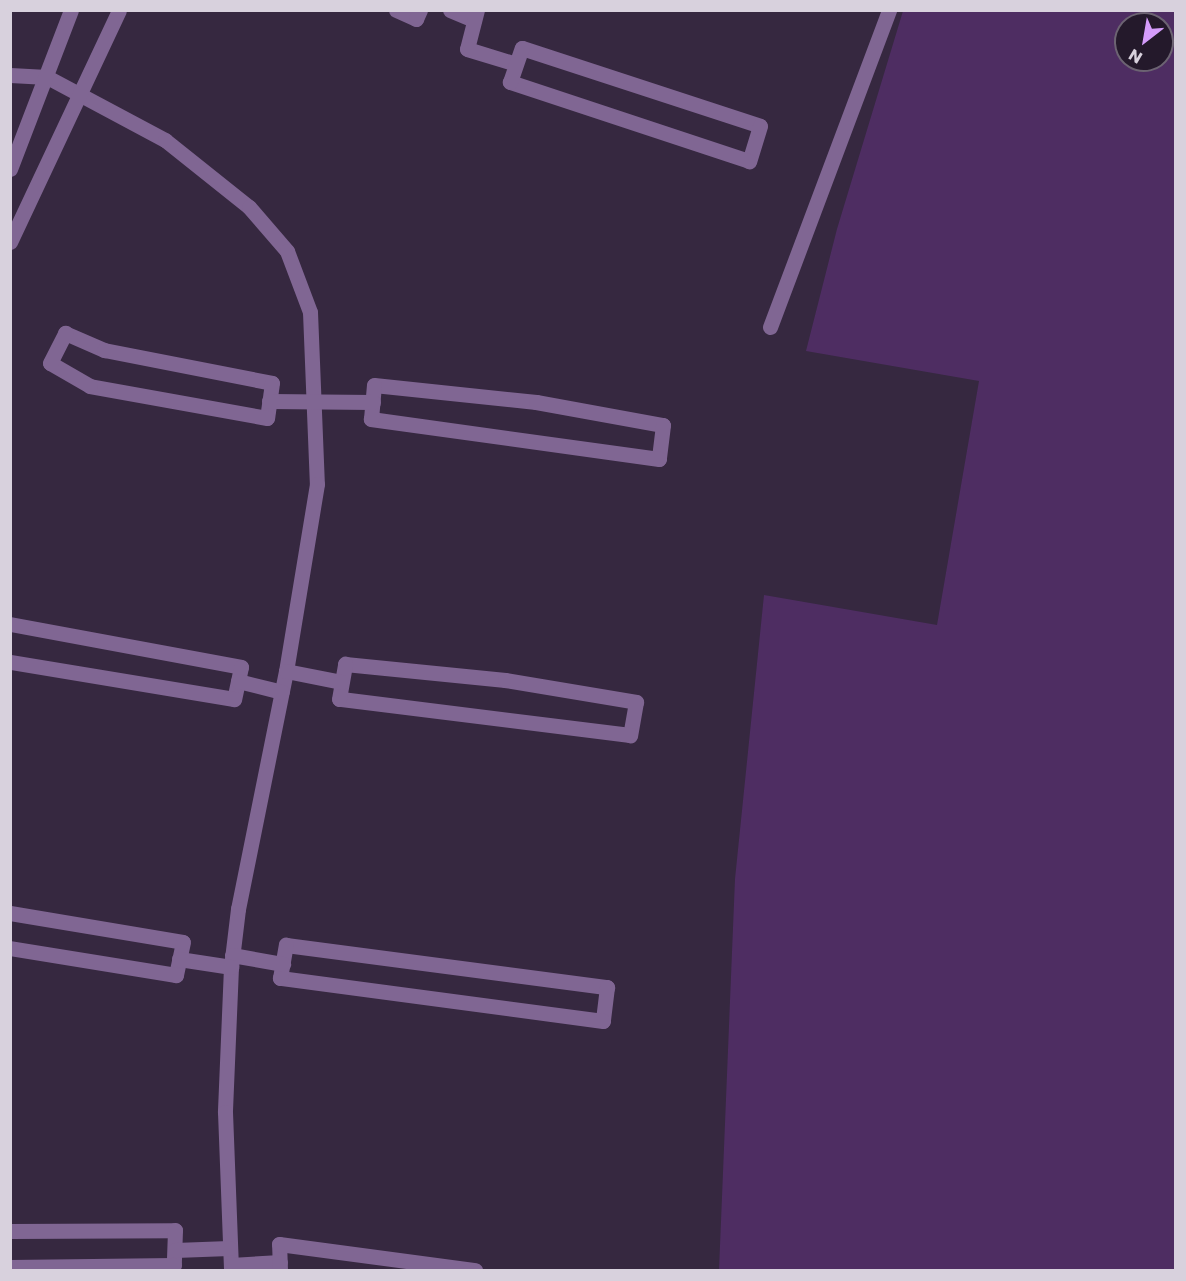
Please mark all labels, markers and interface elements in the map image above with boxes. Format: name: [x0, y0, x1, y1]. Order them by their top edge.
north arrow: [1114, 12, 1174, 72]
text: N: [1124, 43, 1147, 69]

